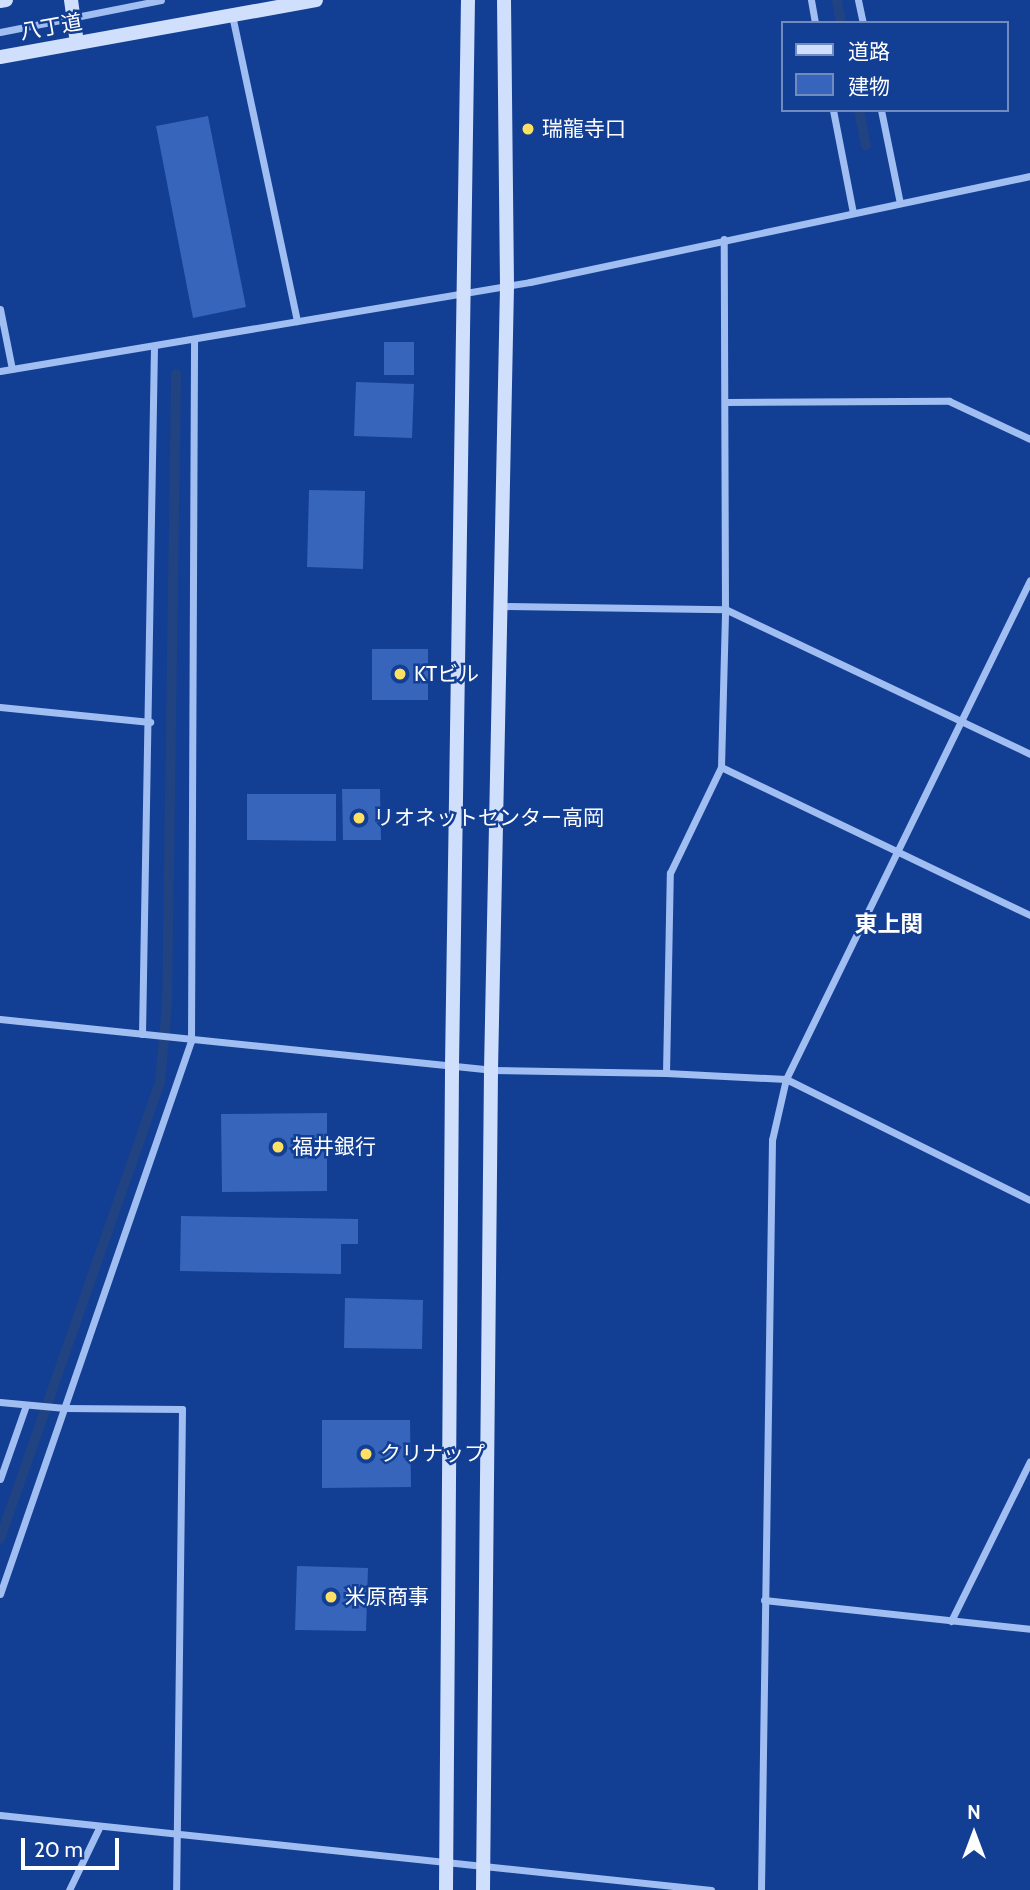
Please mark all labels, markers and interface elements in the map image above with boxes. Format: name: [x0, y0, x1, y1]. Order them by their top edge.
street label: 八丁道: [18, 9, 84, 45]
legend: [782, 21, 1009, 112]
text: 道路: [848, 39, 890, 64]
text: 建物: [848, 74, 890, 99]
place label: 瑞龍寺口: [542, 116, 626, 142]
marker: 瑞龍寺口: [520, 121, 536, 137]
place label: KTビル: [414, 661, 479, 687]
marker: KTビル: [392, 666, 408, 682]
place label: リオネットセンター高岡: [373, 805, 604, 831]
marker: リオネットセンター高岡: [351, 810, 367, 826]
district label: 東上関: [855, 910, 923, 938]
place label: 福井銀行: [292, 1134, 376, 1160]
marker: 福井銀行: [270, 1139, 286, 1155]
place label: クリナップ: [380, 1441, 485, 1467]
marker: クリナップ: [358, 1446, 374, 1462]
place label: 米原商事: [345, 1584, 429, 1610]
marker: 米原商事: [323, 1589, 339, 1605]
north arrow: [939, 1799, 1009, 1869]
text: N: [967, 1801, 981, 1824]
scale bar: [24, 1824, 122, 1868]
text: 20 m: [34, 1837, 83, 1862]

